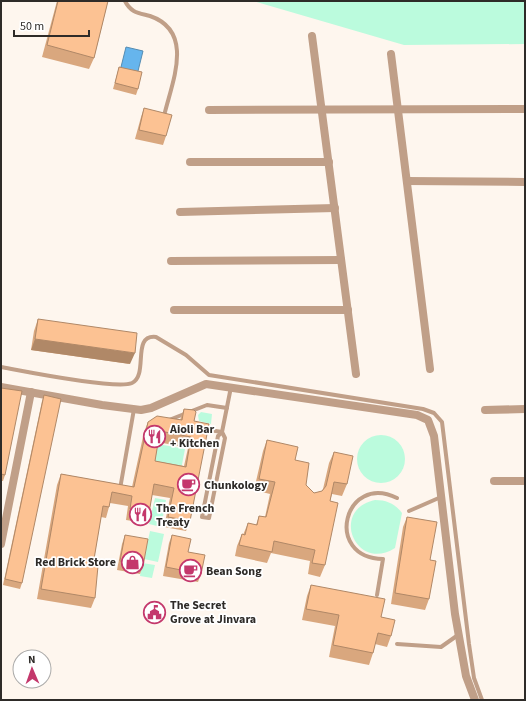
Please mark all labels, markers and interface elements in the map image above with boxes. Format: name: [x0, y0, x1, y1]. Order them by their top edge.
scale bar: [14, 12, 89, 38]
text: 50 m: [20, 18, 44, 35]
place label: Aioli Bar + Kitchen: [169, 421, 219, 452]
restaurant icon: Aioli Bar + Kitchen: [141, 423, 167, 449]
cafe icon: Chunkology: [175, 472, 201, 498]
place label: Chunkology: [204, 477, 268, 494]
place label: The French Treaty: [156, 500, 215, 531]
restaurant icon: The French Treaty: [128, 502, 154, 528]
shop icon: Red Brick Store: [119, 549, 145, 575]
place label: Red Brick Store: [35, 554, 116, 571]
cafe icon: Bean Song: [178, 558, 204, 584]
place label: Bean Song: [206, 563, 262, 580]
place label: The Secret Grove at Jinvara: [170, 597, 256, 628]
public building icon: The Secret Grove at Jinvara: [142, 599, 168, 625]
north arrow: [12, 649, 52, 689]
text: N: [28, 652, 36, 667]

